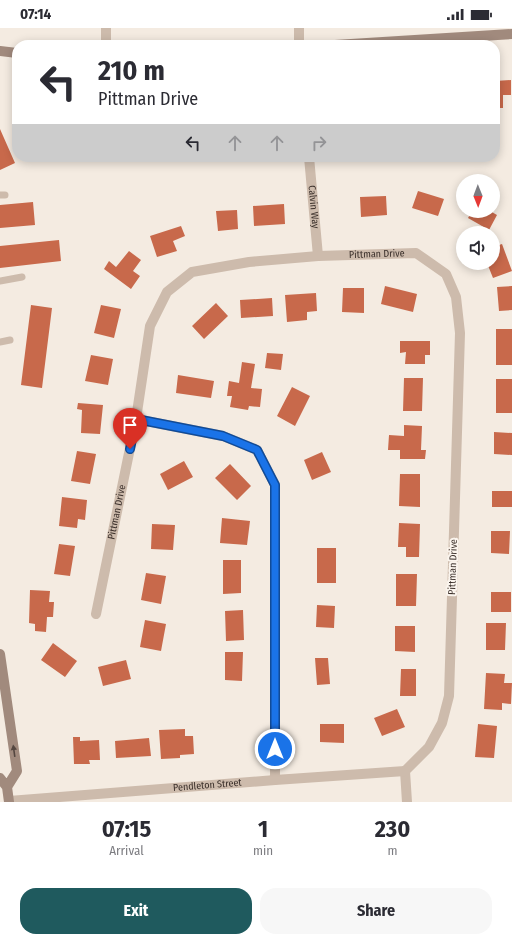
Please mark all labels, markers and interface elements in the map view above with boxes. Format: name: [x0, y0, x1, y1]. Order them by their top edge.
text: 07:14: [20, 5, 51, 23]
text: 210 m: [98, 54, 165, 87]
icon: left: [32, 56, 84, 108]
text: Pittman Drive: [98, 88, 198, 110]
icon: left: [182, 132, 204, 154]
icon: ahead: [224, 132, 246, 154]
icon: ahead: [266, 132, 288, 154]
icon: right: [308, 132, 330, 154]
north arrow: [456, 174, 500, 218]
map controls: [456, 174, 500, 270]
street label: Calvin Way: [306, 185, 322, 229]
button: sound: [456, 226, 500, 270]
street label: Pittman Drive: [349, 247, 405, 261]
pin: [113, 408, 147, 449]
icon: arrive: [119, 414, 141, 436]
street label: Pittman Drive: [105, 484, 128, 541]
street label: Pittman Drive: [446, 539, 460, 595]
position arrow: [254, 728, 296, 770]
one-way arrow: [11, 745, 17, 757]
street label: Pendleton Street: [173, 777, 243, 794]
text: 07:15: [102, 815, 151, 843]
text: 1: [258, 815, 268, 843]
text: 230: [375, 815, 410, 843]
text: Arrival: [109, 843, 144, 858]
text: min: [253, 843, 273, 858]
text: m: [387, 843, 397, 858]
button: Exit: [20, 888, 252, 934]
button: Share: [260, 888, 492, 934]

